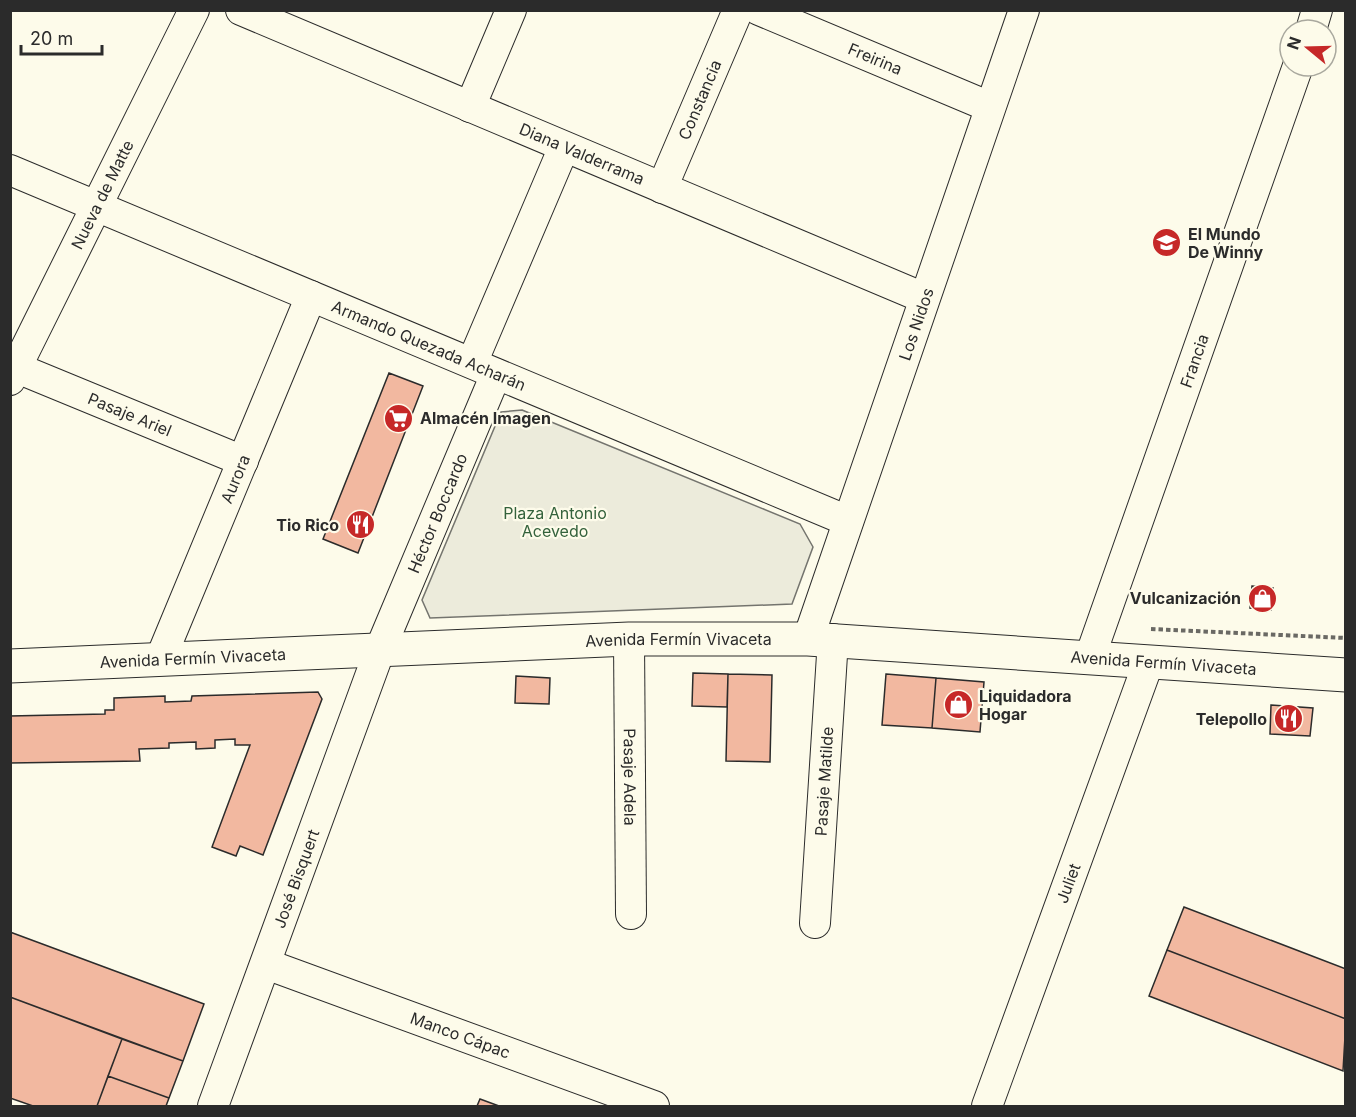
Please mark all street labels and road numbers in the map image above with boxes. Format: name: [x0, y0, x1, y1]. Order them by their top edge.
street label: Freirina: [845, 39, 905, 79]
street label: Constancia: [674, 57, 726, 143]
street label: Diana Valderrama: [516, 119, 647, 189]
street label: Nueva de Matte: [67, 137, 138, 253]
street label: Los Nidos: [894, 285, 938, 363]
street label: Armando Quezada Acharán: [329, 296, 529, 395]
street label: Francia: [1176, 331, 1213, 390]
street label: Pasaje Ariel: [85, 388, 175, 441]
street label: Héctor Boccardo: [403, 450, 472, 576]
street label: Aurora: [216, 452, 254, 506]
street label: Avenida Fermín Vivaceta: [585, 629, 772, 651]
street label: Avenida Fermín Vivaceta: [99, 644, 286, 672]
street label: Avenida Fermín Vivaceta: [1070, 647, 1257, 679]
street label: Pasaje Matilde: [811, 726, 837, 837]
street label: Pasaje Adela: [620, 728, 640, 826]
street label: José Bisquert: [269, 826, 323, 931]
street label: Juliet: [1052, 861, 1084, 906]
street label: Manco Cápac: [408, 1008, 513, 1063]

